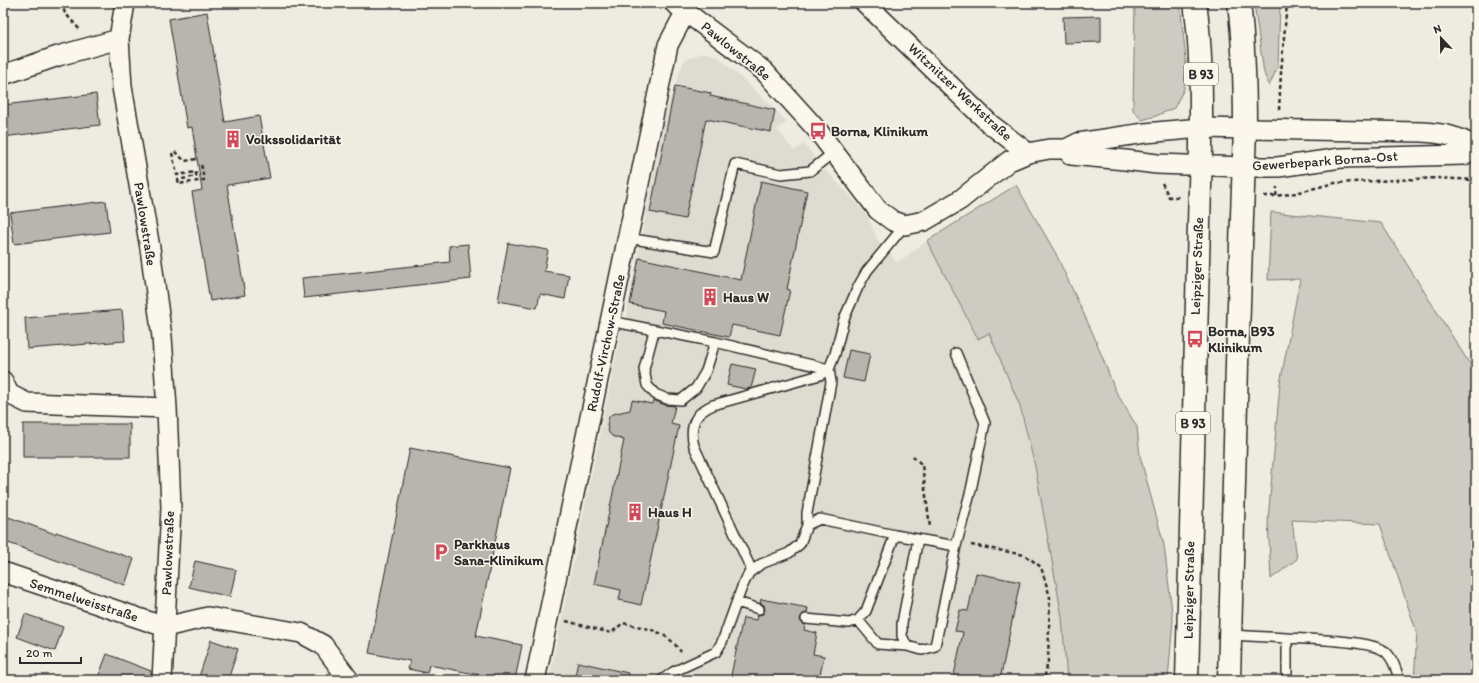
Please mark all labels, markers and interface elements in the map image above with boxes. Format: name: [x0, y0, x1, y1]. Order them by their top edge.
street label: Pawlowstraße: [698, 18, 774, 84]
north arrow: [1421, 18, 1461, 58]
text: N: [1432, 22, 1443, 37]
street label: Witznitzer Werkstraße: [905, 39, 1016, 145]
road number: B 93: [1184, 63, 1218, 85]
bus stop icon: Borna, Klinikum: [808, 121, 828, 141]
place label: Borna, Klinikum: [831, 123, 928, 140]
building icon: Volkssolidarität: [223, 129, 243, 149]
place label: Volkssolidarität: [246, 131, 342, 148]
street label: Gewerbepark Borna-Ost: [1252, 147, 1398, 175]
street label: Pawlowstraße: [130, 181, 160, 267]
street label: Leipziger Straße: [1187, 216, 1207, 315]
street label: Rudolf-Virchow-Straße: [583, 272, 629, 413]
building icon: Haus W: [700, 287, 720, 307]
place label: Haus W: [723, 289, 769, 306]
place label: Borna, B93 Klinikum: [1208, 323, 1275, 356]
bus stop icon: Borna, B93 Klinikum: [1185, 329, 1205, 349]
road number: B 93: [1176, 412, 1210, 434]
building icon: Haus H: [625, 502, 645, 522]
place label: Haus H: [648, 504, 692, 521]
street label: Pawlowstraße: [158, 510, 178, 596]
place label: Parkhaus Sana-Klinikum: [454, 536, 544, 569]
street label: Leipziger Straße: [1180, 541, 1198, 639]
parking icon: Parkhaus Sana-Klinikum: [431, 542, 451, 562]
street label: Semmelweisstraße: [27, 574, 141, 626]
scale bar: [20, 639, 81, 665]
text: 20 m: [26, 646, 53, 660]

